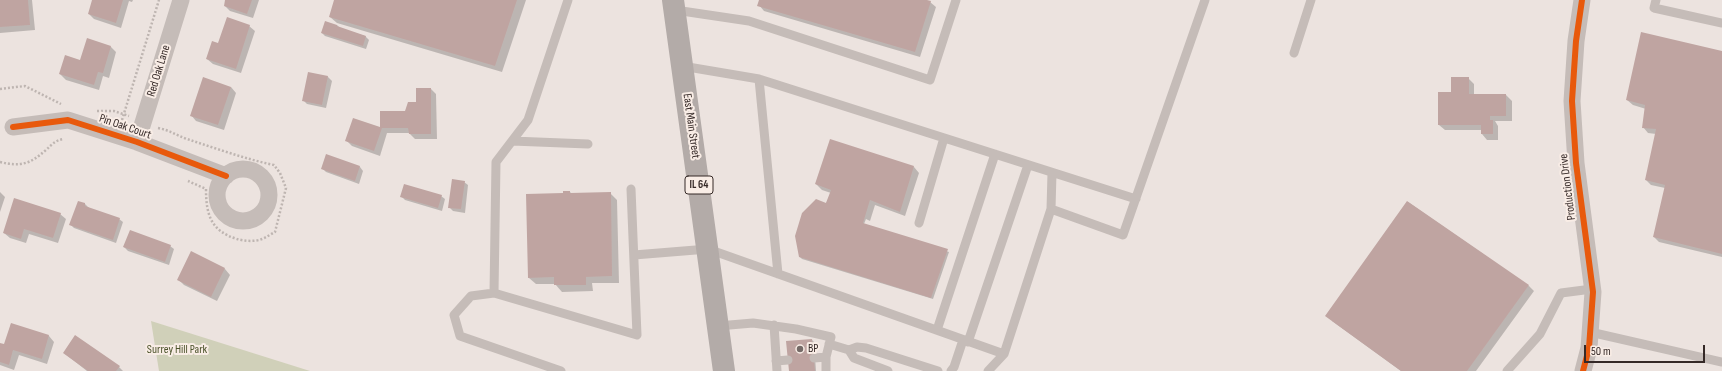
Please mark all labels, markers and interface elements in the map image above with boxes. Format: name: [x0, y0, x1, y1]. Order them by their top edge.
street label: Red Oak Lane: [144, 44, 174, 98]
street label: East Main Street: [679, 93, 703, 159]
street label: Pin Oak Court: [97, 111, 153, 143]
street label: Production Drive: [1557, 153, 1579, 221]
road number: IL 64: [685, 176, 713, 194]
scale bar: [1586, 337, 1707, 363]
place label: BP: [808, 342, 818, 356]
park label: Surrey Hill Park: [147, 343, 207, 357]
marker: BP: [795, 344, 805, 354]
text: 50 m: [1591, 344, 1611, 359]

